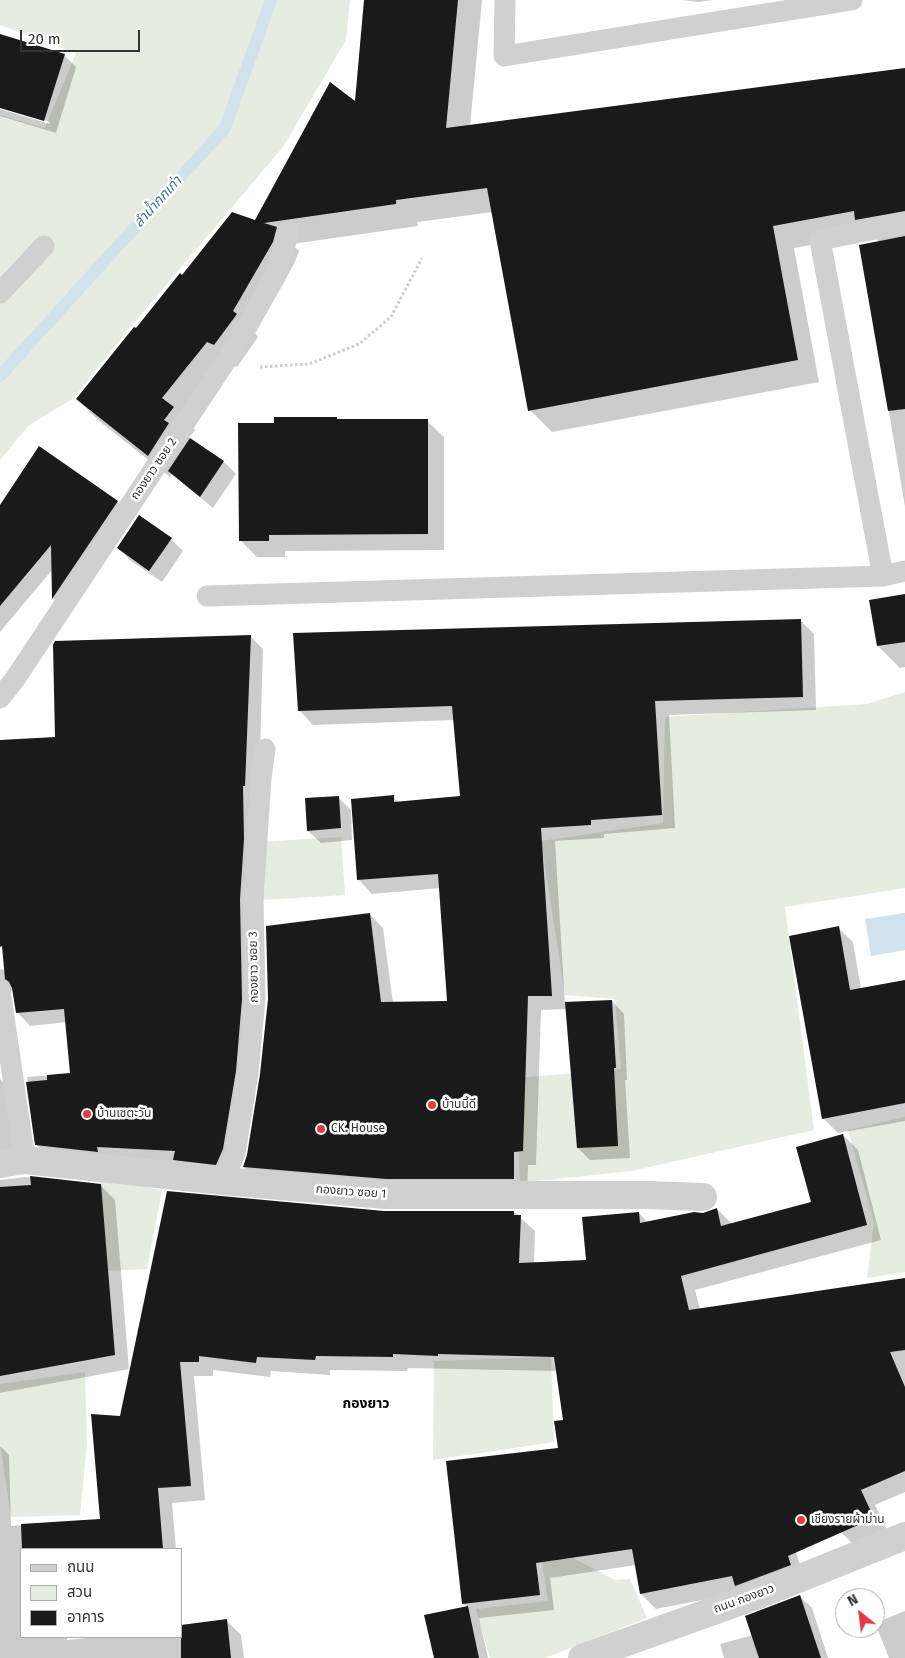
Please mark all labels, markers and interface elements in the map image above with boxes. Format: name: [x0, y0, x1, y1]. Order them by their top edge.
scale bar: [22, 20, 142, 52]
text: 20 m: [28, 30, 61, 48]
water label: ลำน้ำกกเก่า: [131, 173, 185, 231]
street label: กองยาว ซอย 2: [128, 435, 180, 503]
street label: กองยาว ซอย 3: [246, 931, 262, 1003]
place label: บ้านนี้ดี: [442, 1098, 476, 1112]
marker: บ้านนี้ดี: [426, 1099, 438, 1111]
place label: บ้านเชตะวัน: [97, 1107, 151, 1121]
marker: บ้านเชตะวัน: [81, 1108, 93, 1120]
place label: CK. House: [331, 1122, 385, 1136]
marker: CK. House: [315, 1123, 327, 1135]
street label: กองยาว ซอย 1: [315, 1182, 387, 1202]
district label: กองยาว: [342, 1396, 390, 1412]
place label: เชียงรายผ้าม่าน: [811, 1513, 885, 1527]
marker: เชียงรายผ้าม่าน: [795, 1514, 807, 1526]
legend: [20, 1548, 182, 1638]
text: ถนน: [67, 1558, 94, 1576]
street label: ถนน กองยาว: [712, 1581, 776, 1617]
text: สวน: [67, 1583, 92, 1601]
north arrow: [835, 1588, 885, 1638]
text: N: [845, 1591, 861, 1610]
text: อาคาร: [67, 1608, 104, 1626]

